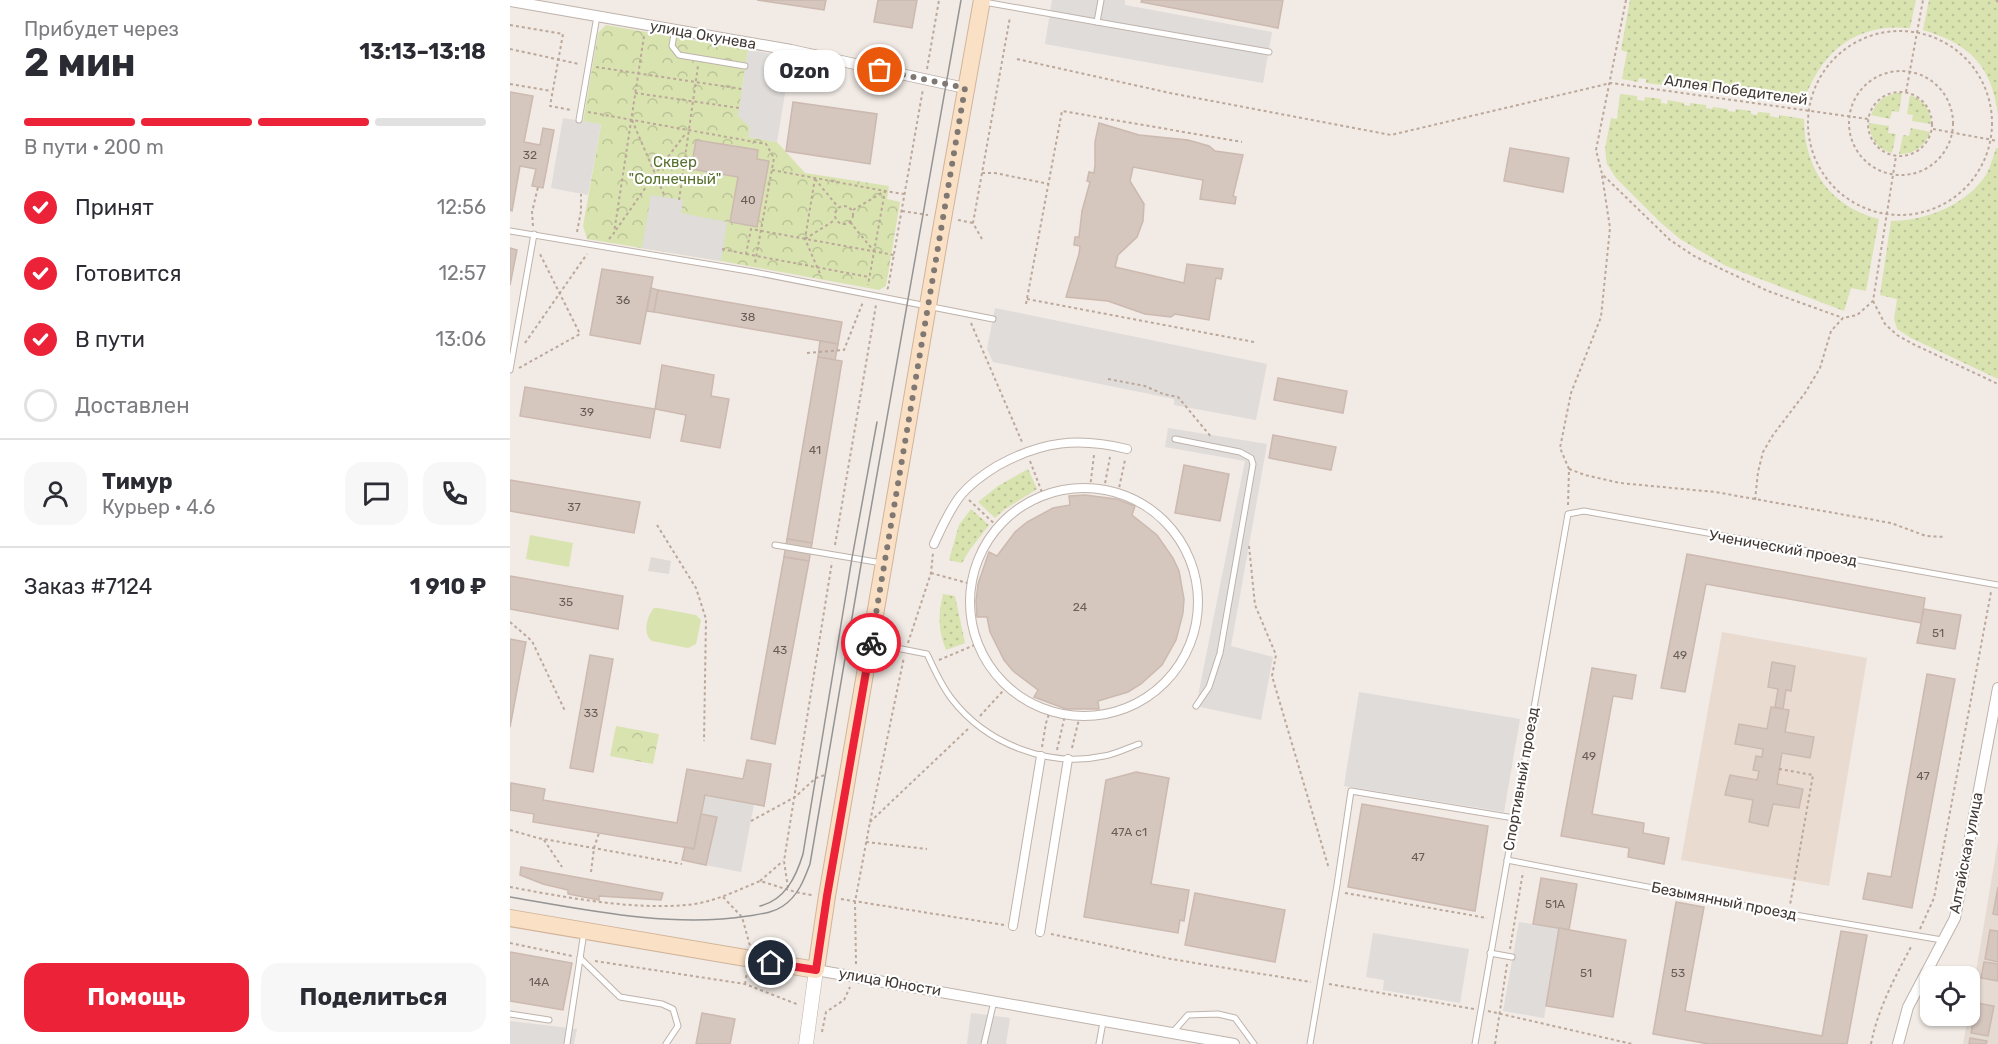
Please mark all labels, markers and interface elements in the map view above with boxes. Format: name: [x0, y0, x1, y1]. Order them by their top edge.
text: Прибудет через: [24, 17, 179, 41]
street label: улица Окунева: [649, 17, 757, 53]
text: 13:13–13:18: [359, 38, 486, 65]
text: 2 мин: [24, 40, 136, 86]
pin: [854, 44, 905, 95]
callout: Ozon: [763, 49, 844, 91]
icon: bag: [863, 53, 896, 86]
text: Ozon: [779, 59, 830, 83]
street label: Аллея Победителей: [1663, 71, 1809, 109]
text: В пути · 200 m: [24, 135, 164, 159]
house number: 32: [523, 148, 537, 162]
park label: Сквер "Солнечный": [629, 153, 721, 188]
icon: check: [24, 191, 57, 224]
house number: 40: [740, 193, 756, 207]
text: Принят: [75, 194, 154, 221]
text: 12:56: [437, 195, 486, 219]
icon: check: [24, 257, 57, 290]
text: Готовится: [75, 260, 181, 287]
text: 12:57: [438, 261, 486, 285]
house number: 36: [616, 293, 630, 307]
house number: 38: [741, 310, 755, 324]
icon: check: [24, 323, 57, 356]
text: В пути: [75, 326, 145, 353]
text: 13:06: [436, 327, 486, 351]
text: Доставлен: [75, 392, 190, 419]
house number: 39: [580, 405, 594, 419]
house number: 41: [809, 443, 821, 457]
button: person: [24, 462, 87, 525]
button: chat: [345, 462, 408, 525]
button: phone: [423, 462, 486, 525]
text: Тимур: [102, 468, 173, 495]
text: Курьер · 4.6: [102, 495, 215, 519]
house number: 37: [567, 500, 581, 514]
street label: Ученический проезд: [1707, 526, 1859, 570]
text: Заказ #7124: [24, 573, 152, 600]
text: 1 910 ₽: [410, 573, 486, 600]
house number: 35: [559, 595, 573, 609]
house number: 24: [1073, 600, 1088, 614]
courier: [841, 613, 901, 673]
house number: 51: [1932, 626, 1944, 640]
icon: bike: [855, 627, 888, 660]
house number: 43: [773, 643, 787, 657]
house number: 49: [1673, 648, 1687, 662]
house number: 33: [584, 706, 598, 720]
street label: Спортивный проезд: [1499, 706, 1543, 852]
house number: 49: [1582, 749, 1596, 763]
house number: 47: [1916, 769, 1930, 783]
street label: Алтайская улица: [1945, 791, 1987, 915]
house number: 47А с1: [1111, 825, 1147, 839]
house number: 47: [1411, 850, 1425, 864]
street label: Безымянный проезд: [1650, 878, 1798, 924]
house number: 51А: [1545, 897, 1565, 911]
pin: [745, 937, 796, 988]
icon: home: [754, 946, 787, 979]
button: Помощь: [24, 963, 249, 1032]
button: Поделиться: [261, 963, 486, 1032]
street label: улица Юности: [837, 964, 943, 1000]
house number: 51: [1580, 966, 1592, 980]
house number: 53: [1671, 966, 1685, 980]
map controls: [1920, 966, 1980, 1026]
button: locate: [1920, 966, 1980, 1026]
house number: 14А: [529, 975, 549, 989]

